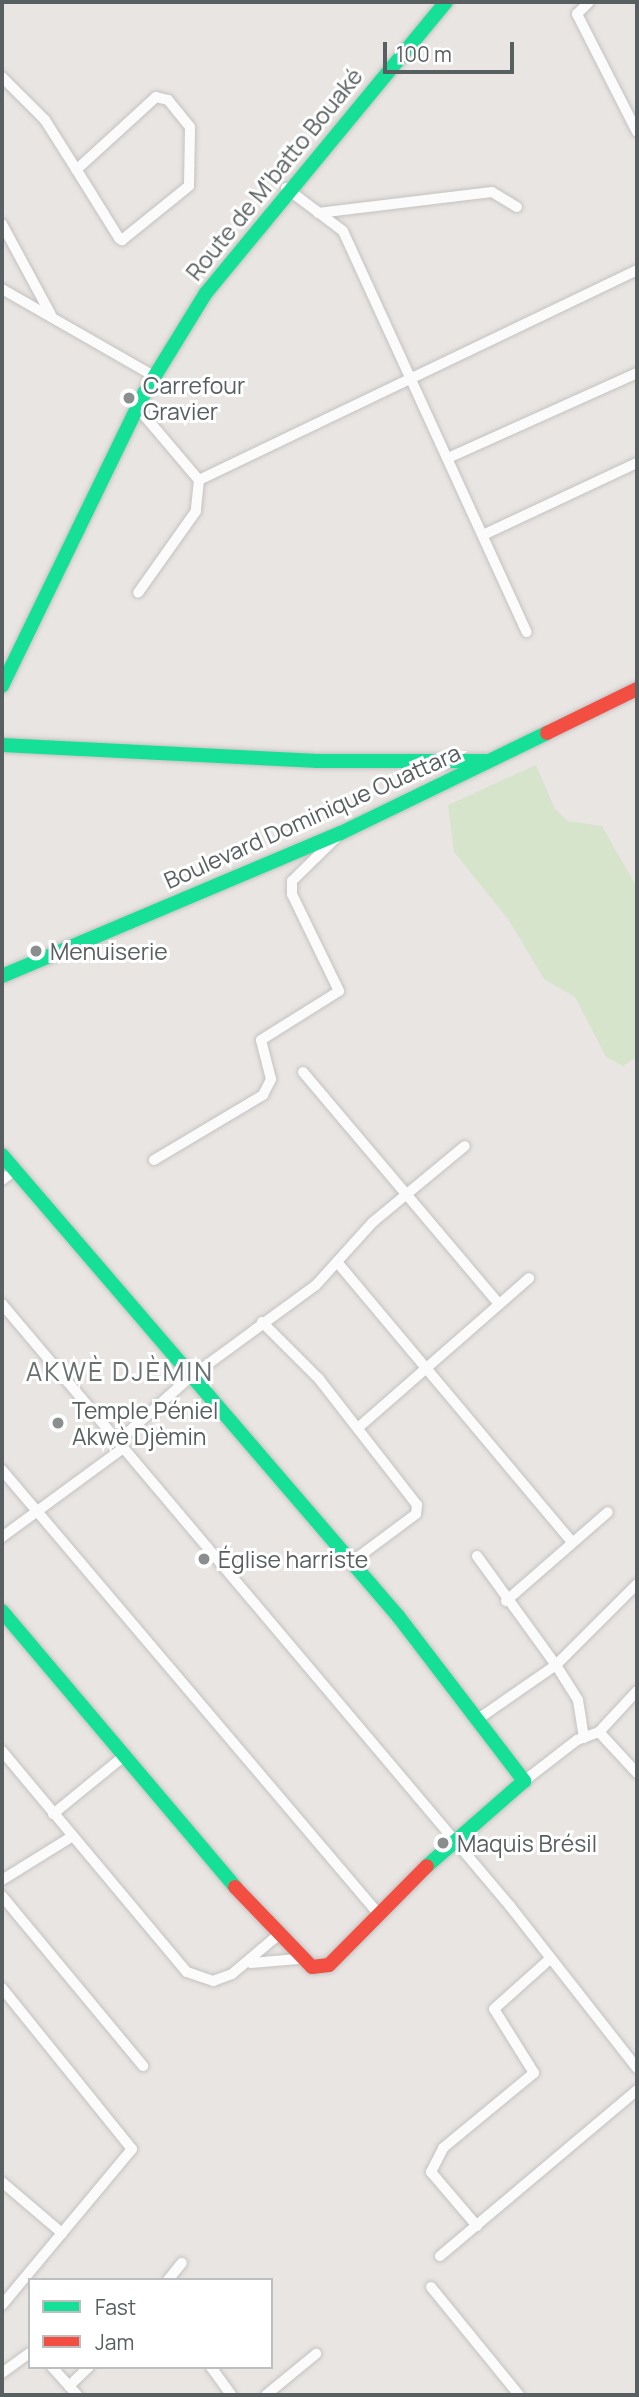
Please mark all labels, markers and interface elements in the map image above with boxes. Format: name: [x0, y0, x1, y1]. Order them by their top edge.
scale bar: [387, 28, 518, 72]
text: 100 m: [396, 40, 452, 68]
street label: Route de M'batto Bouaké: [180, 62, 368, 286]
place label: Carrefour Gravier: [143, 371, 245, 425]
marker: Carrefour Gravier: [121, 390, 137, 406]
street label: Boulevard Dominique Ouattara: [159, 738, 465, 894]
place label: Menuiserie: [50, 937, 168, 965]
marker: Menuiserie: [28, 943, 44, 959]
district label: AKWÈ DJÈMIN: [27, 1356, 213, 1388]
place label: Temple Péniel Akwè Djèmin: [72, 1396, 218, 1450]
marker: Temple Péniel Akwè Djèmin: [50, 1415, 66, 1431]
place label: Église harriste: [218, 1545, 368, 1573]
marker: Église harriste: [196, 1551, 212, 1567]
place label: Maquis Brésil: [457, 1829, 597, 1857]
marker: Maquis Brésil: [435, 1835, 451, 1851]
legend: [28, 2278, 273, 2369]
text: Fast: [95, 2293, 136, 2321]
text: Jam: [95, 2328, 134, 2356]

